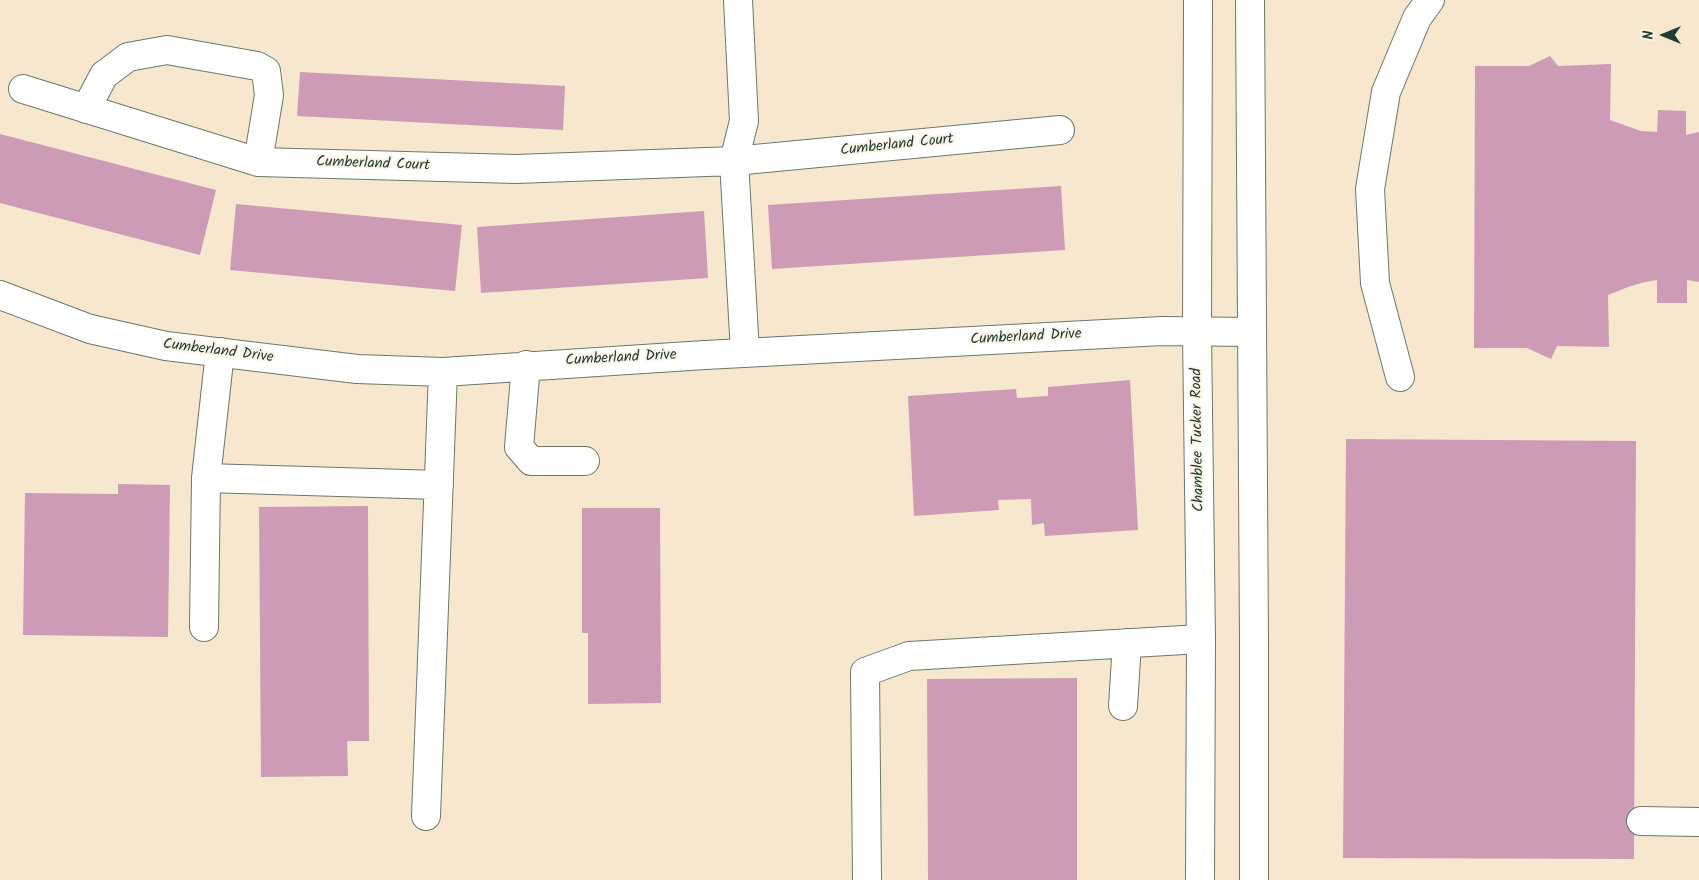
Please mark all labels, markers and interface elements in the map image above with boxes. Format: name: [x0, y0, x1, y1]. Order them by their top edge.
north arrow: [1639, 10, 1689, 60]
text: N: [1638, 31, 1660, 39]
street label: Cumberland Court: [840, 131, 954, 161]
street label: Cumberland Court: [316, 154, 430, 176]
street label: Cumberland Drive: [970, 326, 1082, 350]
street label: Cumberland Drive: [162, 336, 274, 368]
street label: Cumberland Drive: [565, 347, 677, 371]
street label: Chamblee Tucker Road: [1189, 368, 1209, 512]

